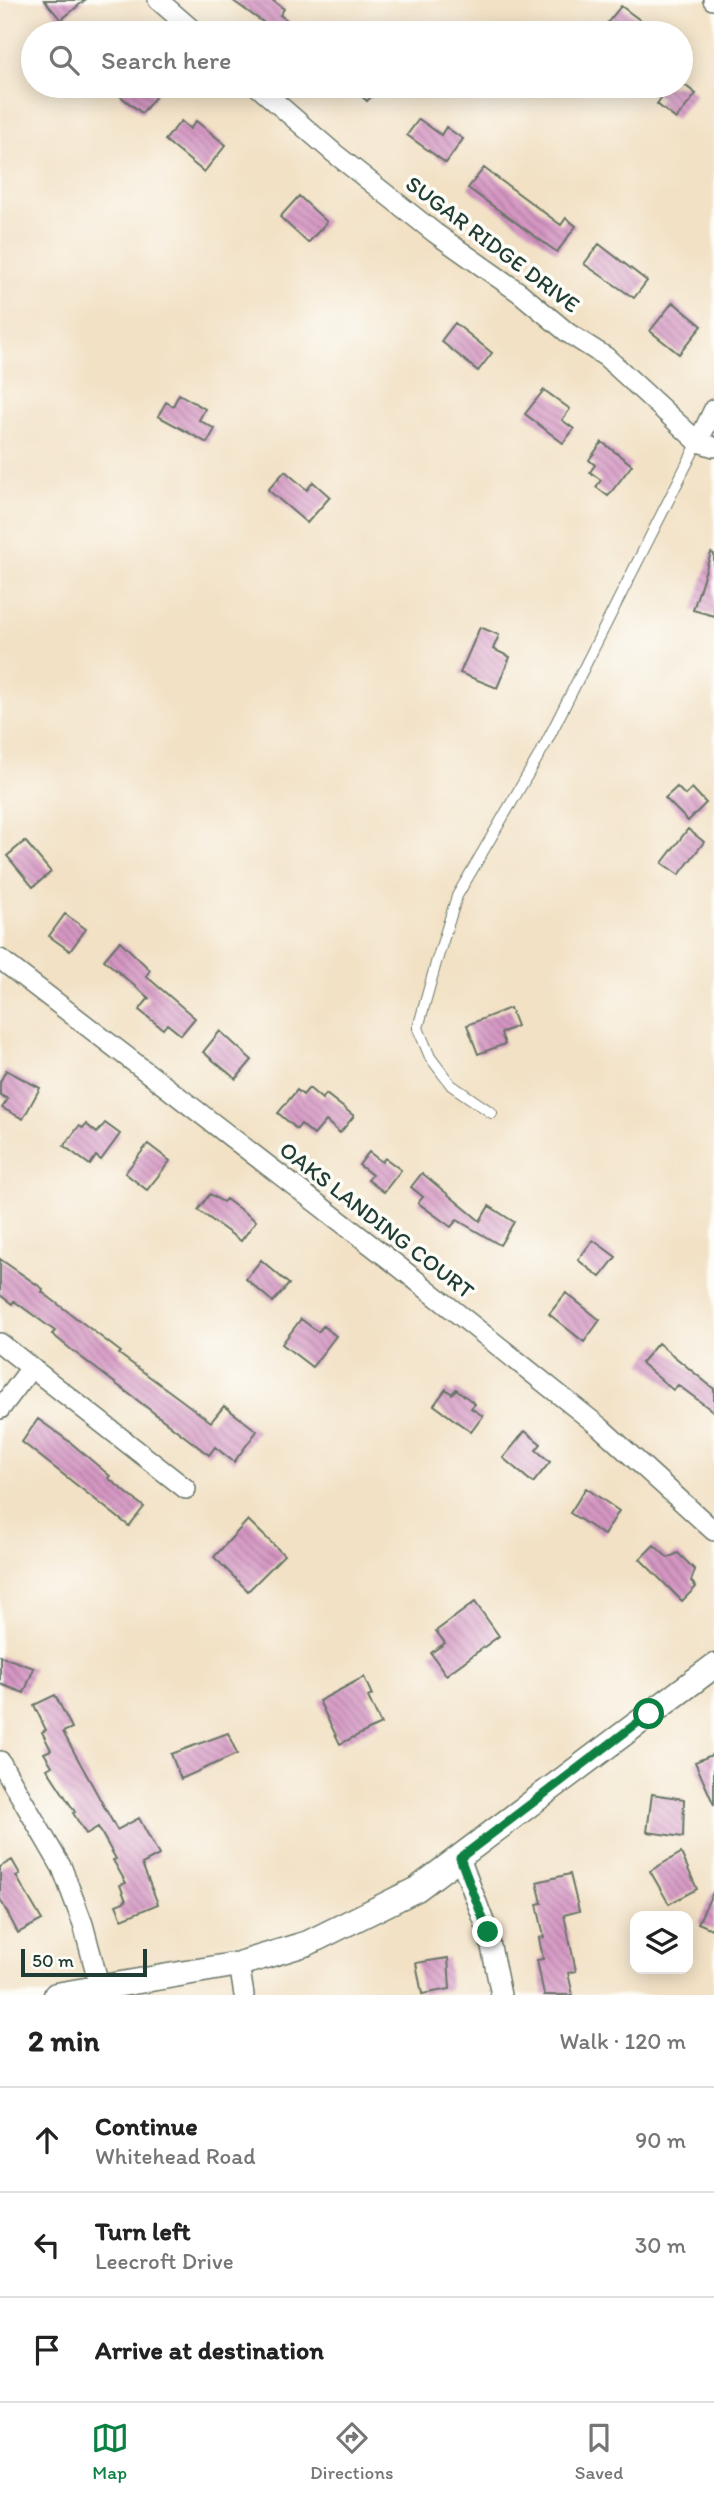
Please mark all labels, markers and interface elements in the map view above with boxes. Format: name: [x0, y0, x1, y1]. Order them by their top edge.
search box: [21, 21, 693, 98]
icon: search: [45, 41, 83, 79]
text: Search here: [101, 44, 231, 76]
street label: SUGAR RIDGE DRIVE: [400, 169, 586, 319]
street label: OAKS LANDING COURT: [274, 1135, 480, 1305]
route start: [633, 1698, 664, 1729]
map controls: [630, 1911, 693, 1974]
button: layers: [630, 1911, 693, 1974]
route end: [472, 1916, 503, 1947]
scale bar: [21, 1946, 147, 1978]
text: 50 m: [32, 1949, 74, 1972]
text: 2 min: [28, 2022, 99, 2059]
text: Walk · 120 m: [560, 2027, 686, 2055]
text: Continue: [95, 2110, 198, 2142]
icon: ahead: [28, 2121, 66, 2159]
text: 90 m: [635, 2126, 686, 2154]
text: Whitehead Road: [95, 2142, 255, 2170]
text: Turn left: [95, 2215, 191, 2247]
icon: left: [28, 2226, 66, 2264]
text: 30 m: [635, 2231, 686, 2259]
text: Leecroft Drive: [95, 2247, 234, 2275]
icon: arrive: [28, 2331, 66, 2369]
text: Arrive at destination: [95, 2334, 324, 2366]
tab: Map: [91, 2419, 129, 2484]
tab: Directions: [310, 2419, 394, 2484]
tab: Saved: [575, 2419, 623, 2484]

